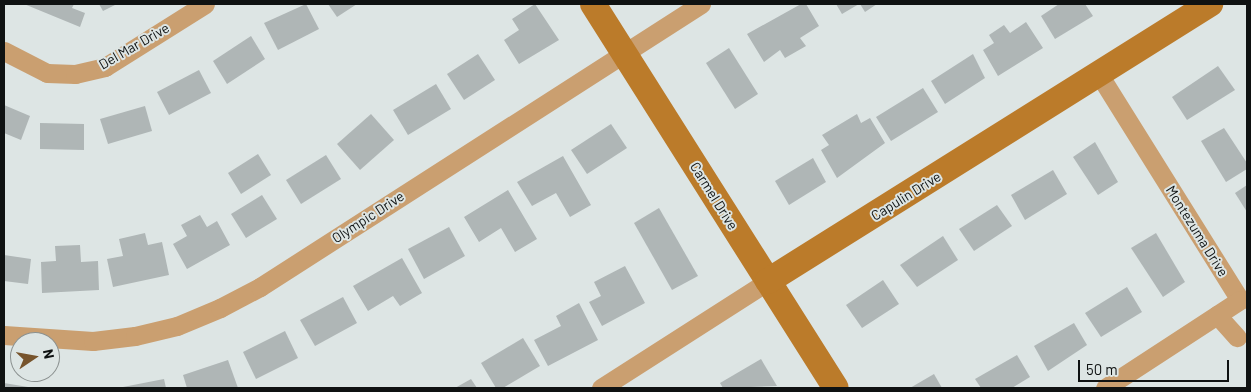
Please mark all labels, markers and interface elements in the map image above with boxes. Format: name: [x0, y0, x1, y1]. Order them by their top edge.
street label: Del Mar Drive: [96, 19, 172, 73]
street label: Carmel Drive: [687, 159, 741, 233]
street label: Capulin Drive: [868, 168, 944, 224]
street label: Montezuma Drive: [1162, 182, 1232, 280]
street label: Olympic Drive: [329, 187, 407, 247]
north arrow: [10, 332, 60, 382]
text: N: [40, 348, 58, 360]
scale bar: [1081, 350, 1232, 382]
text: 50 m: [1086, 360, 1118, 378]

